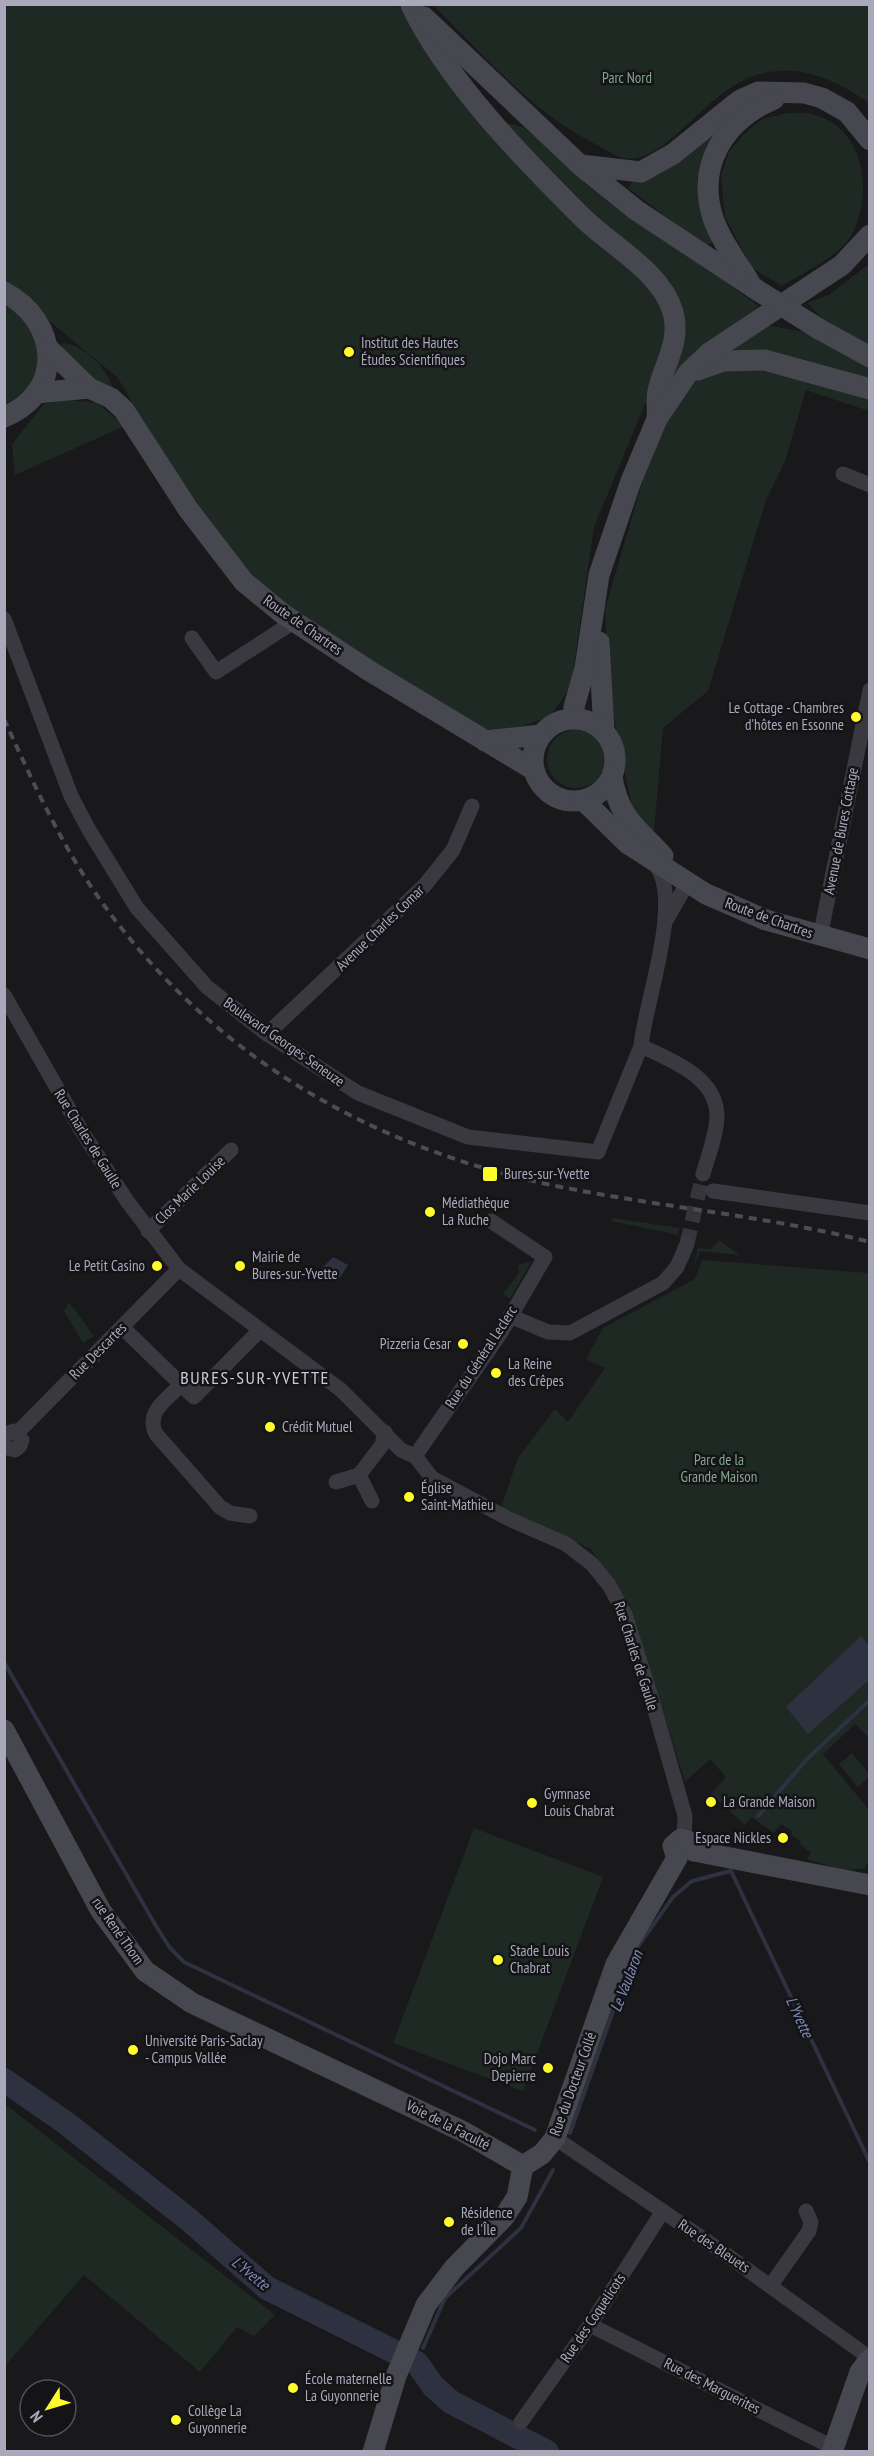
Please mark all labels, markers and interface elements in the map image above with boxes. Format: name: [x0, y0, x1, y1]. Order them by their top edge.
park label: Parc Nord: [602, 68, 652, 87]
place label: Institut des Hautes Études Scientifiques: [361, 333, 465, 369]
marker: Institut des Hautes Études Scientifiques: [342, 345, 356, 359]
street label: Route de Chartres: [260, 590, 347, 659]
place label: Le Cottage - Chambres d'hôtes en Essonne: [728, 698, 844, 734]
marker: Le Cottage - Chambres d'hôtes en Essonne: [849, 710, 863, 724]
street label: Avenue de Bures Cottage: [819, 766, 862, 896]
street label: Avenue Charles Comar: [332, 880, 428, 975]
street label: Route de Chartres: [723, 893, 816, 942]
street label: Boulevard Georges Seneuze: [220, 993, 348, 1090]
street label: Rue Charles de Gaulle: [50, 1086, 127, 1192]
street label: Clos Marie Louise: [151, 1151, 229, 1228]
place label: Bures-sur-Yvette: [504, 1164, 590, 1183]
marker: Bures-sur-Yvette: [481, 1165, 499, 1183]
place label: Médiathèque La Ruche: [442, 1193, 510, 1229]
marker: Médiathèque La Ruche: [423, 1205, 437, 1219]
place label: Mairie de Bures-sur-Yvette: [252, 1247, 338, 1283]
place label: Le Petit Casino: [69, 1256, 145, 1275]
marker: Le Petit Casino: [150, 1259, 164, 1273]
marker: Mairie de Bures-sur-Yvette: [233, 1259, 247, 1273]
street label: Rue du Général Leclerc: [440, 1301, 521, 1412]
street label: Rue Descartes: [65, 1318, 130, 1383]
place label: Pizzeria Cesar: [380, 1334, 452, 1353]
marker: Pizzeria Cesar: [456, 1337, 470, 1351]
place label: La Reine des Crêpes: [508, 1354, 564, 1390]
district label: BURES-SUR-YVETTE: [180, 1366, 330, 1389]
marker: La Reine des Crêpes: [489, 1366, 503, 1380]
place label: Crédit Mutuel: [282, 1417, 353, 1436]
marker: Crédit Mutuel: [263, 1420, 277, 1434]
park label: Parc de la Grande Maison: [681, 1450, 757, 1486]
place label: Église Saint-Mathieu: [421, 1478, 494, 1514]
marker: Église Saint-Mathieu: [402, 1490, 416, 1504]
street label: Rue Charles de Gaulle: [610, 1599, 663, 1713]
place label: Gymnase Louis Chabrat: [544, 1784, 614, 1820]
place label: La Grande Maison: [723, 1792, 815, 1811]
marker: La Grande Maison: [704, 1795, 718, 1809]
marker: Gymnase Louis Chabrat: [525, 1796, 539, 1810]
place label: Espace Nickles: [695, 1828, 771, 1847]
marker: Espace Nickles: [776, 1831, 790, 1845]
street label: rue René Thom: [88, 1893, 149, 1968]
place label: Stade Louis Chabrat: [510, 1941, 569, 1977]
water label: Le Vaularon: [605, 1947, 647, 2015]
marker: Stade Louis Chabrat: [491, 1953, 505, 1967]
water label: L'Yvette: [782, 1993, 819, 2042]
street label: Rue du Docteur Collé: [545, 2029, 600, 2138]
place label: Université Paris-Saclay - Campus Vallée: [145, 2031, 263, 2067]
marker: Université Paris-Saclay - Campus Vallée: [126, 2043, 140, 2057]
place label: Dojo Marc Depierre: [484, 2049, 537, 2085]
marker: Dojo Marc Depierre: [541, 2061, 555, 2075]
street label: Voie de la Faculté: [402, 2095, 493, 2154]
place label: Résidence de l'Île: [461, 2203, 513, 2239]
marker: Résidence de l'Île: [442, 2215, 456, 2229]
street label: Rue des Bleuets: [675, 2215, 754, 2277]
water label: L'Yvette: [228, 2252, 275, 2295]
street label: Rue des Coquelicots: [556, 2269, 629, 2366]
street label: Rue des Marguerites: [661, 2353, 764, 2418]
place label: École maternelle La Guyonnerie: [305, 2369, 392, 2405]
north arrow: [18, 2378, 78, 2438]
marker: École maternelle La Guyonnerie: [286, 2381, 300, 2395]
place label: Collège La Guyonnerie: [188, 2401, 247, 2437]
text: N: [25, 2408, 47, 2426]
marker: Collège La Guyonnerie: [169, 2413, 183, 2427]

